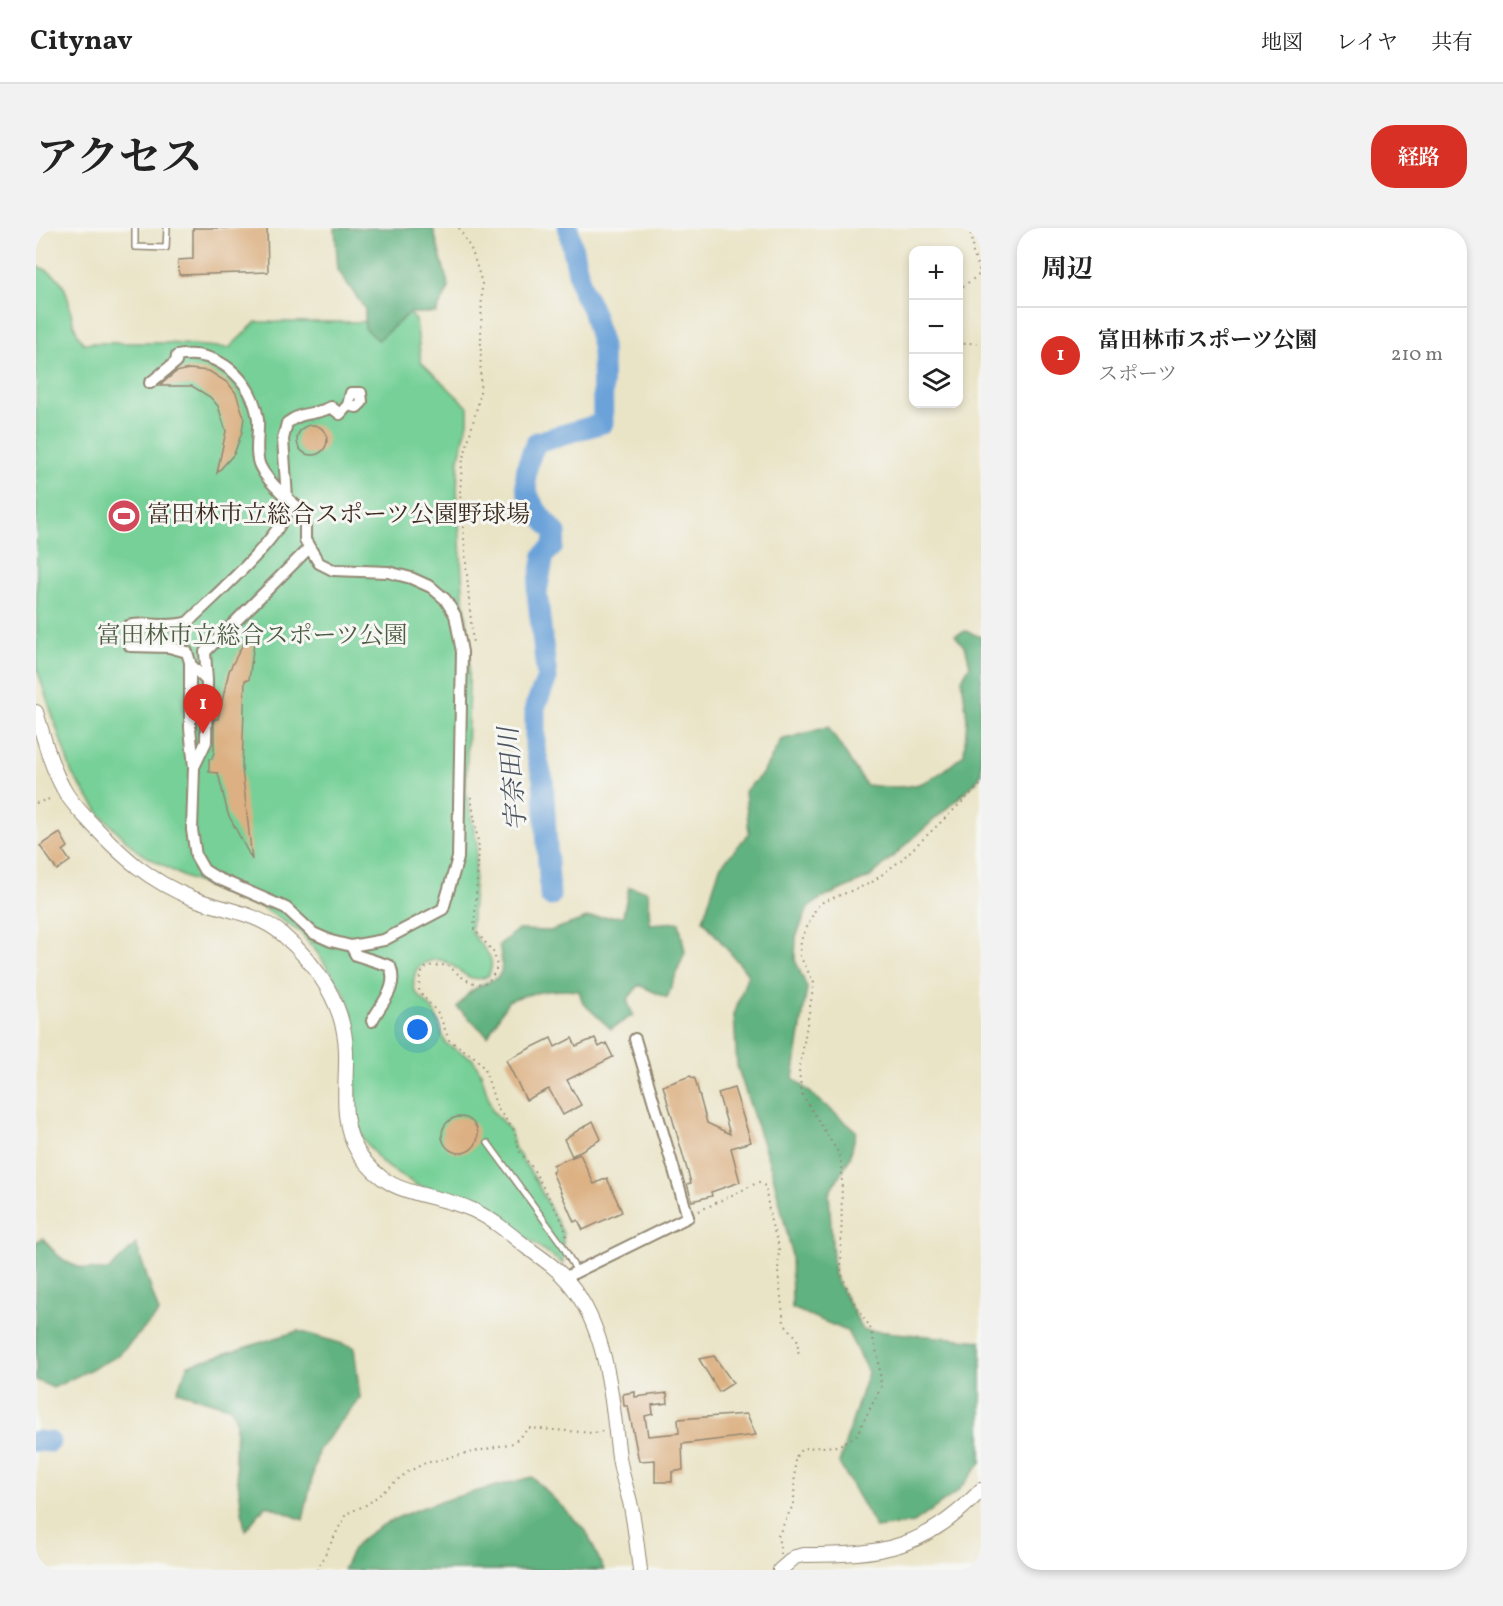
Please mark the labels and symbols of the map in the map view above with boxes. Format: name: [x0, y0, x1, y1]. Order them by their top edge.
sports icon: 富田林市立総合スポーツ公園野球場: [106, 498, 142, 534]
place label: 富田林市立総合スポーツ公園野球場: [147, 499, 530, 533]
park label: 富田林市立総合スポーツ公園: [96, 620, 408, 654]
pin: 1: [184, 684, 222, 734]
water label: 宇奈田川: [491, 723, 536, 832]
your location: [403, 1015, 432, 1044]

